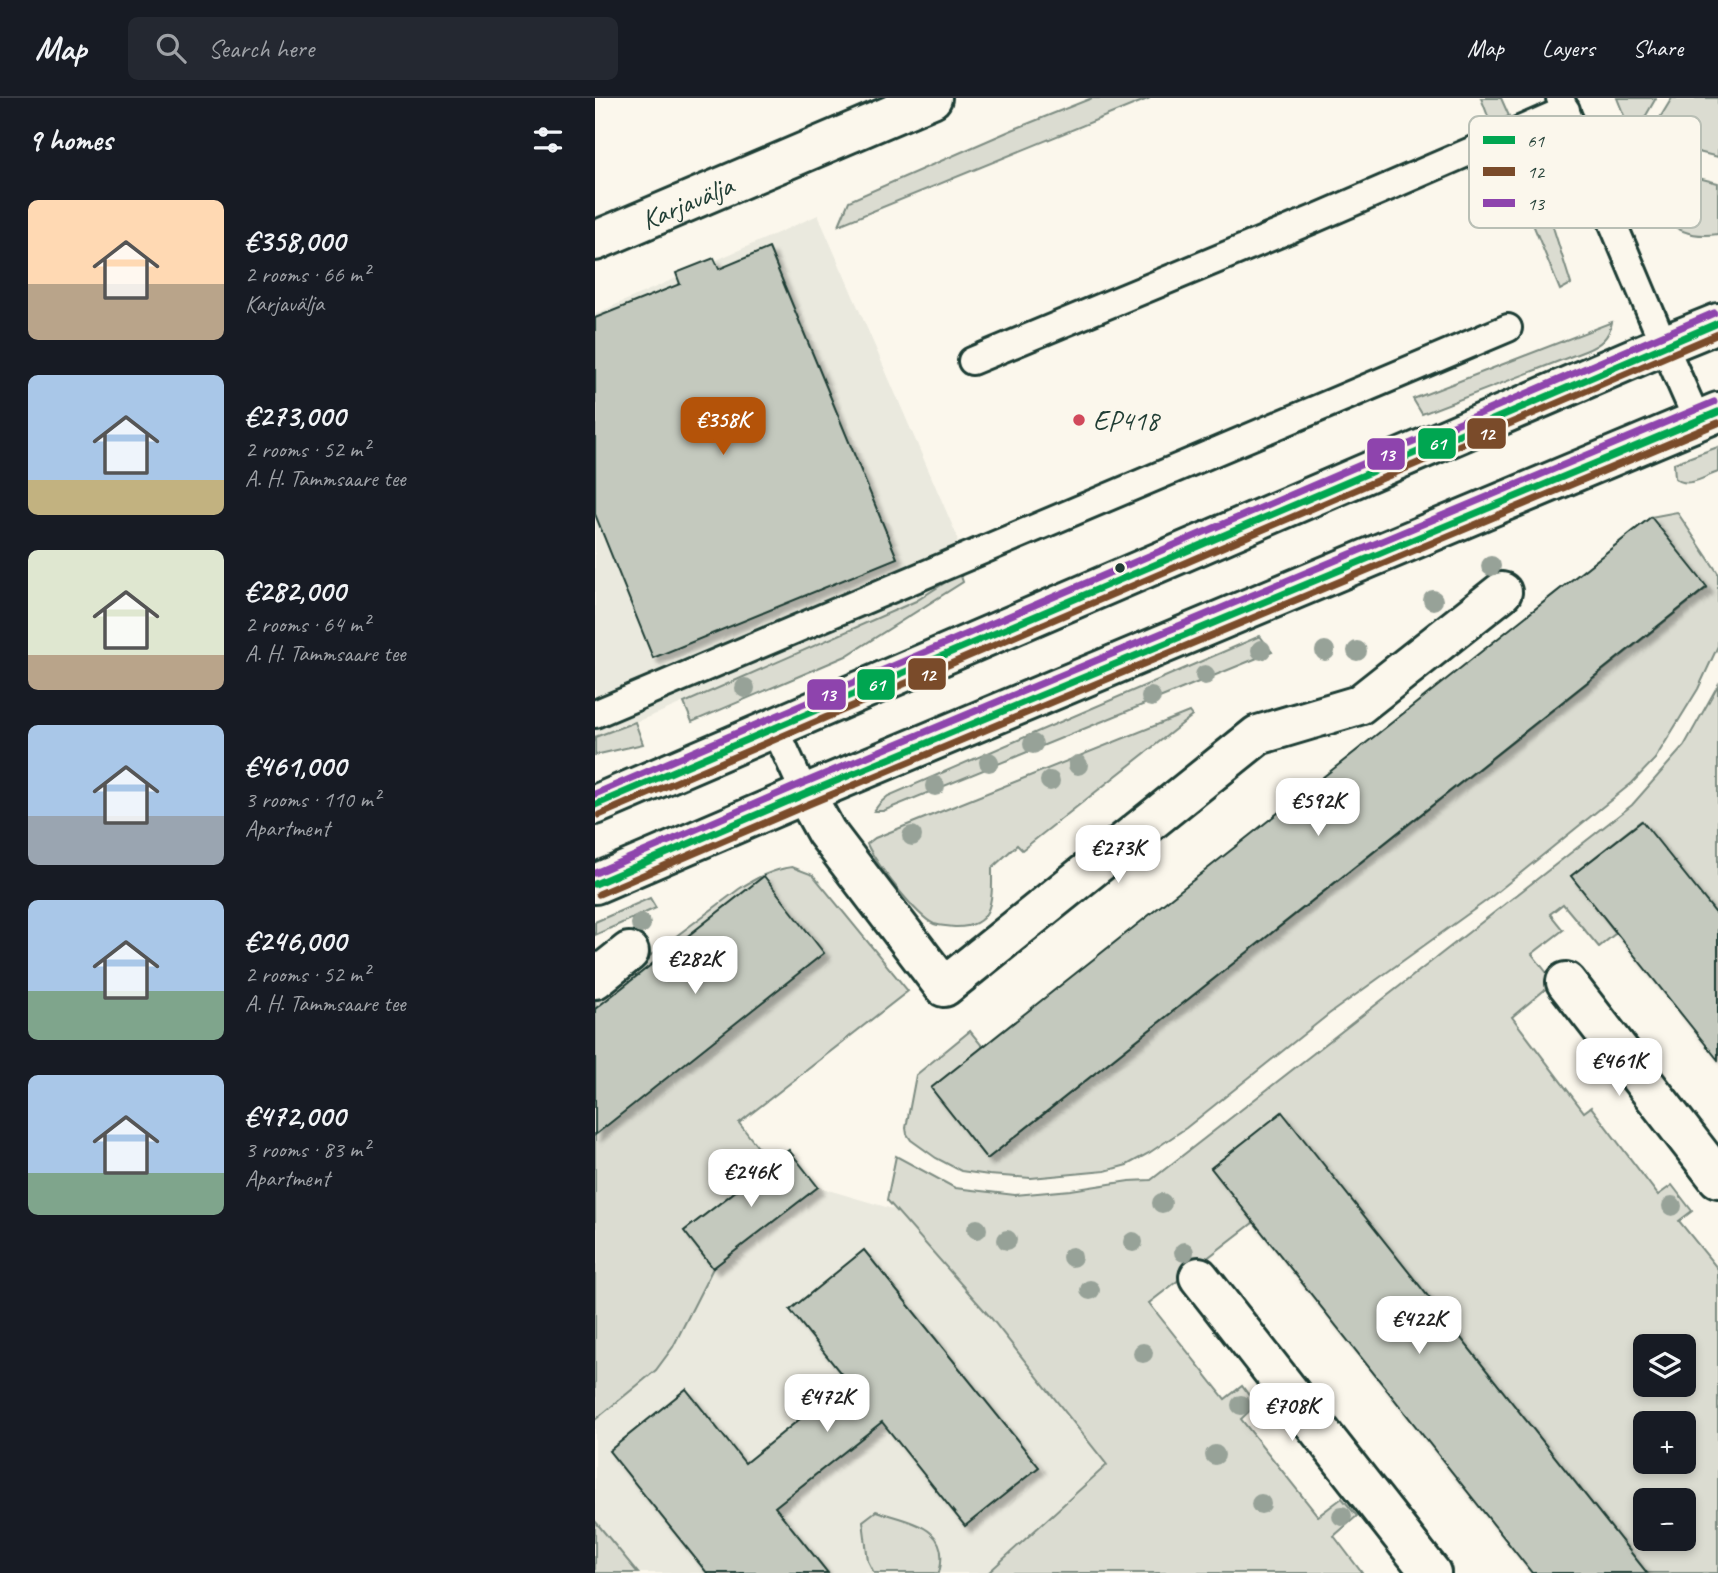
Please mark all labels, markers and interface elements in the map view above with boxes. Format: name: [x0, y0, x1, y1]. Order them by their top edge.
search box: [128, 17, 618, 80]
text: Map: [35, 27, 86, 69]
icon: search: [152, 29, 190, 67]
text: Search here: [208, 32, 314, 65]
text: Map: [1467, 33, 1504, 63]
text: Layers: [1542, 33, 1595, 63]
text: Share: [1633, 33, 1683, 63]
legend: [1469, 116, 1701, 228]
text: 9 homes: [28, 121, 112, 159]
icon: filters: [529, 121, 567, 159]
text: 61: [1527, 129, 1546, 153]
text: 12: [1527, 160, 1546, 184]
street label: Karjavälja: [636, 167, 740, 237]
text: 13: [1527, 192, 1546, 216]
text: €358,000: [245, 222, 345, 260]
icon: home: [84, 228, 168, 312]
text: 2 rooms · 66 m²: [245, 260, 369, 289]
text: Karjavälja: [245, 289, 324, 318]
text: €273,000: [245, 397, 345, 435]
pin: €358K: [674, 398, 772, 457]
icon: home: [84, 403, 168, 487]
place label: EP418: [1093, 403, 1161, 438]
text: €358K: [697, 405, 749, 434]
marker: EP418: [1071, 412, 1087, 428]
line badge: 12: [1466, 417, 1507, 450]
text: 12: [1477, 422, 1497, 446]
line badge: 61: [1417, 427, 1457, 460]
text: 61: [1428, 432, 1448, 456]
text: 2 rooms · 52 m²: [245, 435, 369, 464]
line badge: 13: [1366, 437, 1406, 471]
text: 13: [1377, 443, 1397, 467]
text: A. H. Tammsaare tee: [245, 464, 406, 493]
unlabelled marker: [1113, 561, 1127, 575]
text: €282,000: [245, 572, 345, 610]
icon: home: [84, 578, 168, 662]
text: 2 rooms · 64 m²: [245, 610, 369, 639]
text: A. H. Tammsaare tee: [245, 639, 406, 668]
line badge: 12: [907, 657, 947, 691]
text: 12: [918, 663, 938, 687]
line badge: 61: [856, 668, 896, 701]
text: 61: [867, 673, 887, 697]
line badge: 13: [806, 678, 847, 711]
text: 13: [818, 683, 838, 707]
text: €461,000: [245, 747, 346, 785]
icon: home: [84, 753, 168, 837]
pin: €592K: [1269, 778, 1367, 838]
text: 3 rooms · 110 m²: [245, 785, 380, 814]
text: €592K: [1292, 786, 1344, 815]
text: Apartment: [245, 814, 330, 843]
pin: €273K: [1069, 826, 1167, 885]
text: €273K: [1092, 833, 1145, 862]
text: €246,000: [245, 922, 346, 960]
icon: home: [84, 928, 168, 1012]
pin: €282K: [646, 936, 744, 996]
text: €282K: [668, 944, 722, 973]
text: 2 rooms · 52 m²: [245, 960, 369, 989]
text: A. H. Tammsaare tee: [245, 989, 406, 1018]
pin: €461K: [1570, 1038, 1668, 1098]
text: €461K: [1592, 1046, 1646, 1075]
text: €472,000: [245, 1097, 345, 1135]
icon: home: [84, 1103, 168, 1187]
text: 3 rooms · 83 m²: [245, 1135, 369, 1164]
pin: €246K: [702, 1150, 800, 1209]
text: €246K: [724, 1157, 778, 1186]
text: Apartment: [245, 1164, 330, 1193]
pin: €422K: [1370, 1296, 1468, 1356]
text: €422K: [1392, 1304, 1446, 1333]
map controls: [1633, 1334, 1696, 1551]
button: layers: [1633, 1334, 1696, 1397]
pin: €472K: [778, 1374, 876, 1434]
text: €472K: [801, 1382, 854, 1411]
pin: €708K: [1243, 1384, 1341, 1443]
text: €708K: [1266, 1391, 1319, 1420]
button: +: [1633, 1411, 1696, 1474]
button: −: [1633, 1488, 1696, 1551]

